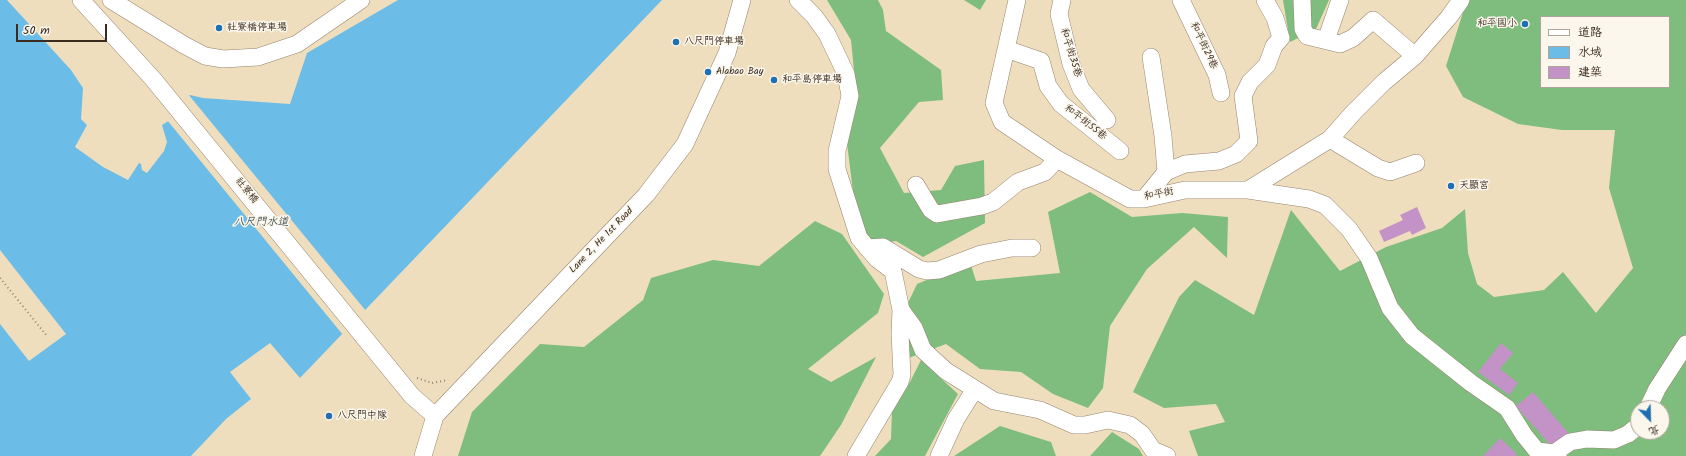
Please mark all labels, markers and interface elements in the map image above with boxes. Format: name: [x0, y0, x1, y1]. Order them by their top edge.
scale bar: [18, 16, 109, 42]
legend: [1540, 16, 1670, 88]
place label: 和平國小: [1477, 18, 1517, 30]
marker: 和平國小: [1520, 19, 1530, 29]
street label: 和平街29巷: [1187, 20, 1219, 72]
text: 50 m: [23, 21, 50, 40]
place label: 社寮橋停車場: [227, 22, 287, 34]
marker: 社寮橋停車場: [214, 23, 224, 33]
text: 道路: [1578, 23, 1602, 42]
street label: 和平街35巷: [1057, 27, 1083, 79]
place label: 八尺門停車場: [684, 36, 744, 48]
marker: 八尺門停車場: [671, 37, 681, 47]
text: 水域: [1578, 43, 1602, 62]
text: 建築: [1578, 63, 1602, 82]
place label: Alabao Bay: [716, 66, 763, 78]
marker: Alabao Bay: [703, 67, 713, 77]
place label: 和平島停車場: [782, 74, 842, 86]
marker: 和平島停車場: [769, 75, 779, 85]
street label: 和平街55巷: [1061, 103, 1109, 143]
street label: 社寮橋: [232, 176, 260, 206]
place label: 天顯宮: [1459, 180, 1489, 192]
marker: 天顯宮: [1446, 181, 1456, 191]
street label: 和平街: [1143, 186, 1175, 204]
street label: Lane 2, He 1st Road: [568, 206, 636, 276]
water label: 八尺門水道: [234, 216, 288, 230]
north arrow: [1630, 400, 1670, 440]
place label: 八尺門中隊: [337, 410, 387, 422]
marker: 八尺門中隊: [324, 411, 334, 421]
text: 北: [1646, 420, 1663, 441]

